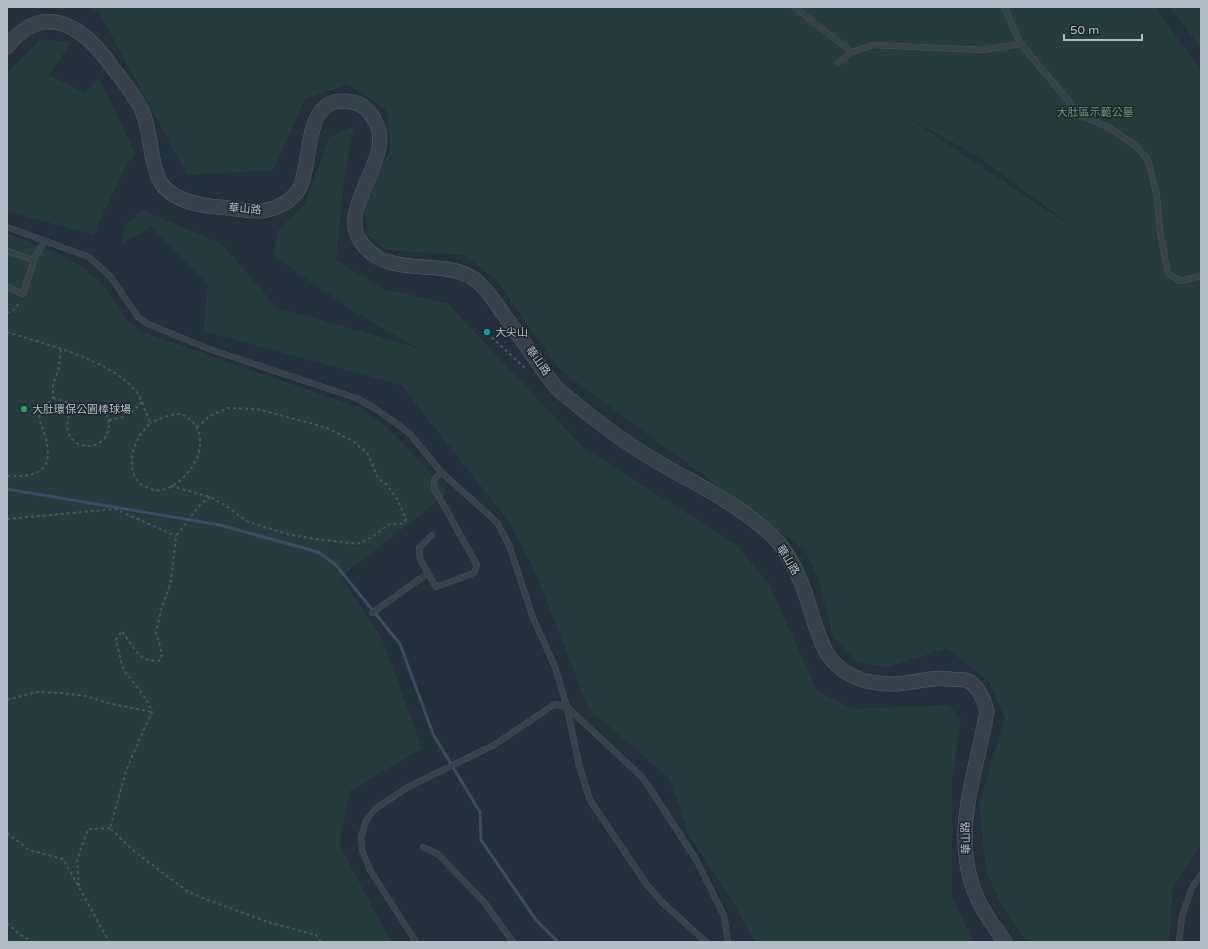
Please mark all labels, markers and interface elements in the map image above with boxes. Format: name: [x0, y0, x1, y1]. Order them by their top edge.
scale bar: [1064, 16, 1142, 42]
text: 50 m: [1070, 23, 1099, 37]
park label: 大肚區示範公墓: [1057, 106, 1134, 119]
street label: 華山路: [228, 201, 262, 217]
place label: 大尖山: [495, 326, 528, 339]
marker: 大尖山: [482, 327, 492, 337]
street label: 華山路: [523, 344, 553, 378]
place label: 大肚環保公園棒球場: [32, 403, 131, 416]
marker: 大肚環保公園棒球場: [19, 404, 29, 414]
street label: 華山路: [774, 543, 802, 577]
street label: 華山路: [959, 821, 973, 855]

